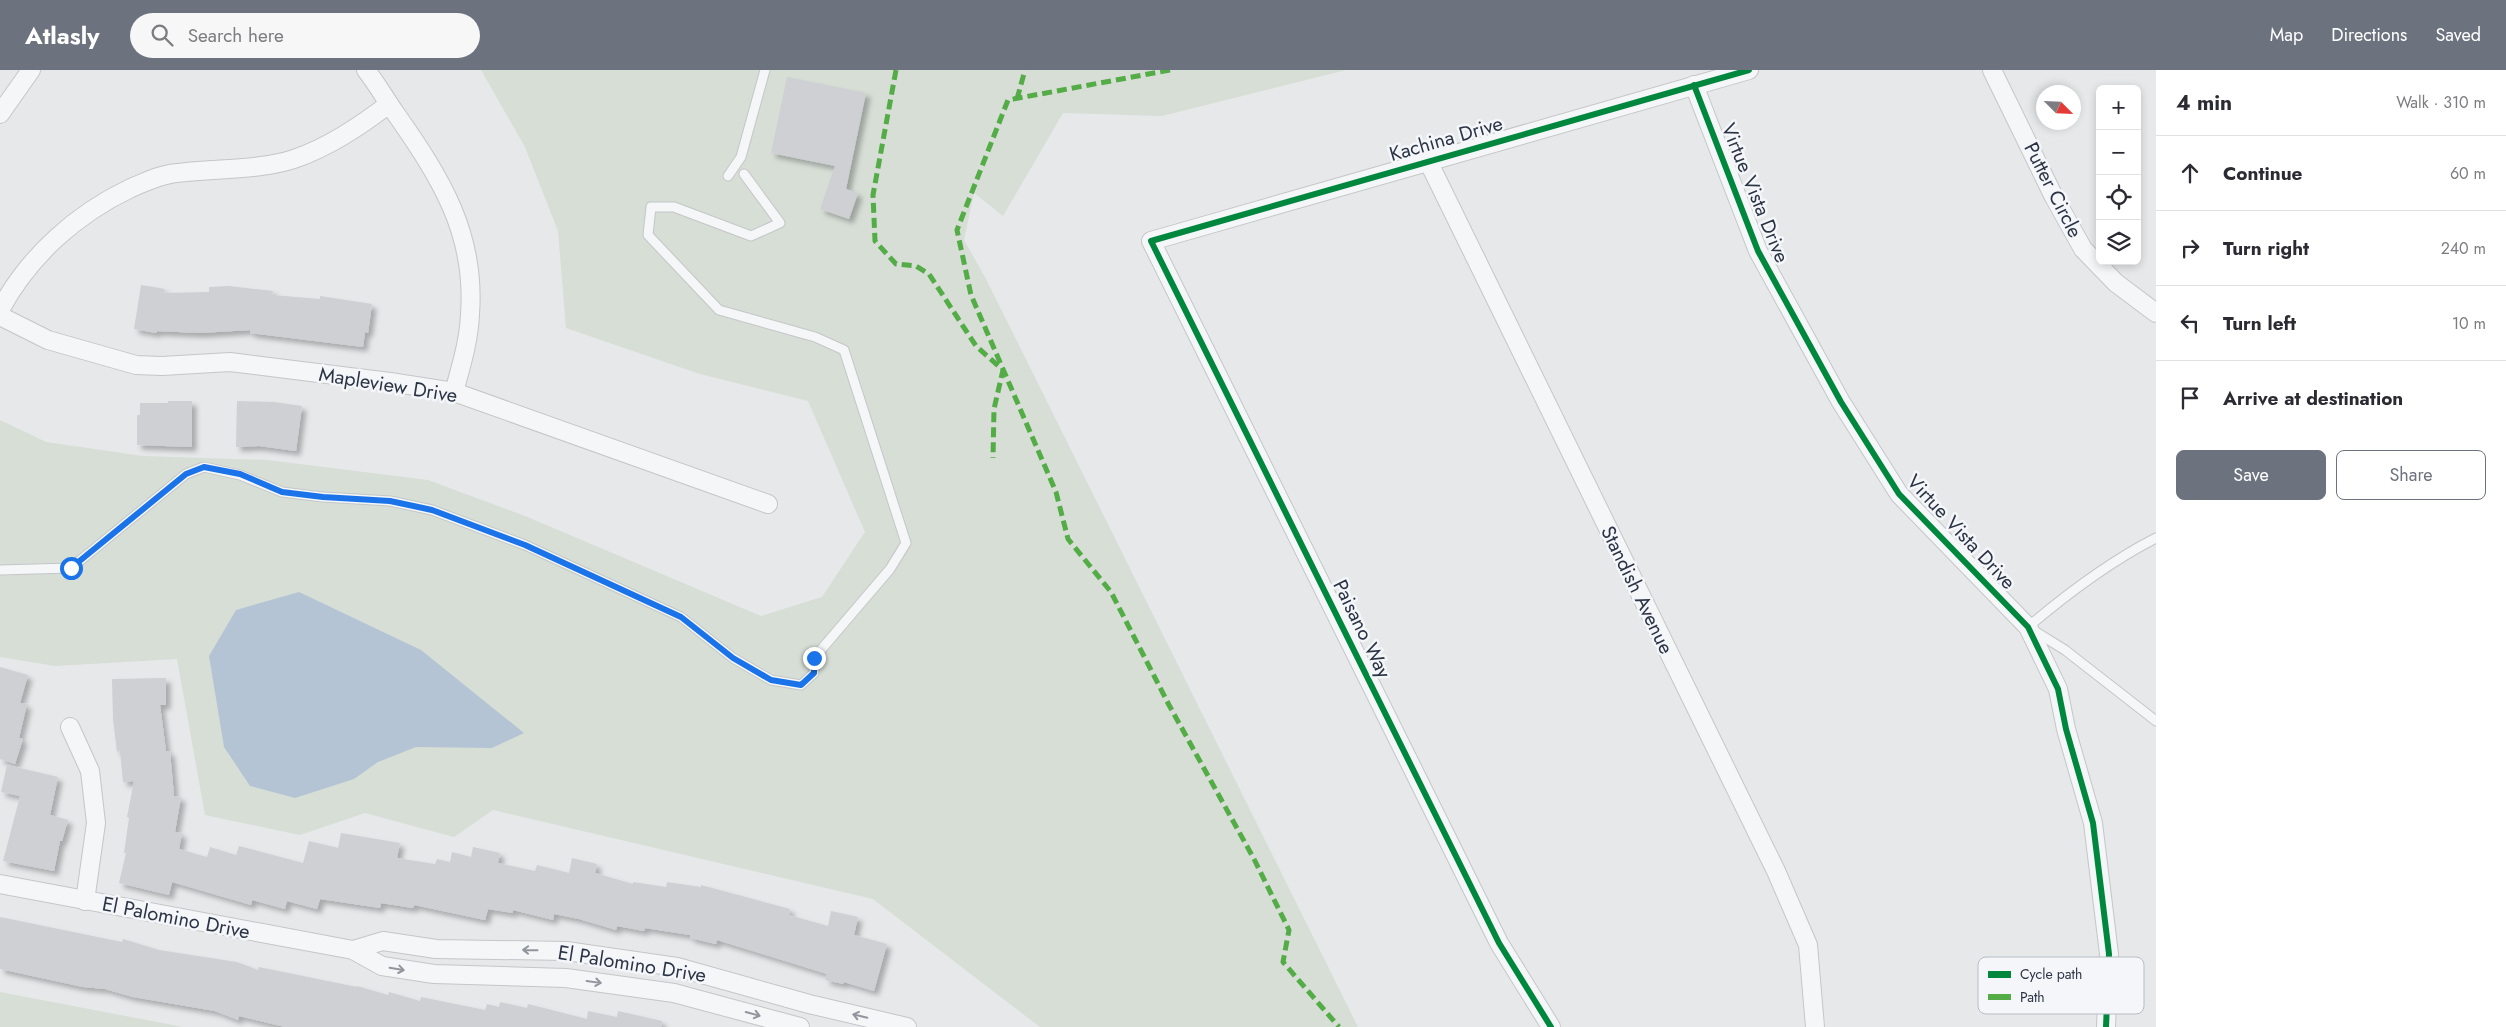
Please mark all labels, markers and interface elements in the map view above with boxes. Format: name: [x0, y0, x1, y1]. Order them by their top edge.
search box: [130, 13, 480, 58]
text: Atlasly: [25, 18, 100, 53]
icon: search: [148, 21, 176, 49]
text: Search here: [188, 22, 284, 49]
text: Map: [2270, 22, 2303, 48]
text: Directions: [2331, 22, 2407, 48]
text: Saved: [2435, 22, 2481, 48]
north arrow: [2036, 85, 2081, 130]
map controls: [2096, 85, 2141, 265]
button: +: [2096, 85, 2141, 130]
text: 4 min: [2176, 88, 2232, 118]
text: Walk · 310 m: [2396, 91, 2486, 114]
street label: Kachina Drive: [1386, 109, 1506, 169]
street label: Virtue Vista Drive: [1714, 119, 1796, 267]
button: −: [2096, 130, 2141, 175]
street label: Putter Circle: [2017, 137, 2089, 243]
icon: ahead: [2176, 159, 2204, 187]
text: Continue: [2223, 160, 2302, 187]
text: 60 m: [2450, 162, 2486, 185]
button: locate: [2096, 175, 2141, 220]
button: layers: [2096, 220, 2141, 265]
icon: right: [2176, 234, 2204, 262]
text: Turn right: [2223, 235, 2309, 262]
text: 240 m: [2441, 237, 2486, 260]
icon: left: [2176, 309, 2204, 337]
text: Turn left: [2223, 310, 2296, 337]
text: 10 m: [2452, 312, 2486, 335]
street label: Mapleview Drive: [317, 360, 459, 410]
icon: arrive: [2176, 384, 2204, 412]
text: Arrive at destination: [2223, 385, 2403, 412]
button: Save: [2176, 450, 2326, 500]
button: Share: [2336, 450, 2486, 500]
street label: Virtue Vista Drive: [1900, 468, 2022, 596]
street label: Standish Avenue: [1593, 521, 1681, 659]
route start: [60, 557, 83, 580]
street label: Paisano Way: [1326, 575, 1398, 683]
route end: [803, 647, 826, 670]
street label: El Palomino Drive: [100, 889, 252, 947]
street label: El Palomino Drive: [556, 938, 708, 990]
one-way arrow: [522, 945, 538, 955]
legend: [1978, 957, 2144, 1014]
one-way arrow: [389, 964, 405, 974]
text: Cycle path: [2020, 964, 2082, 984]
one-way arrow: [586, 977, 602, 987]
text: Path: [2020, 987, 2045, 1007]
one-way arrow: [745, 1010, 761, 1020]
one-way arrow: [853, 1011, 869, 1020]

